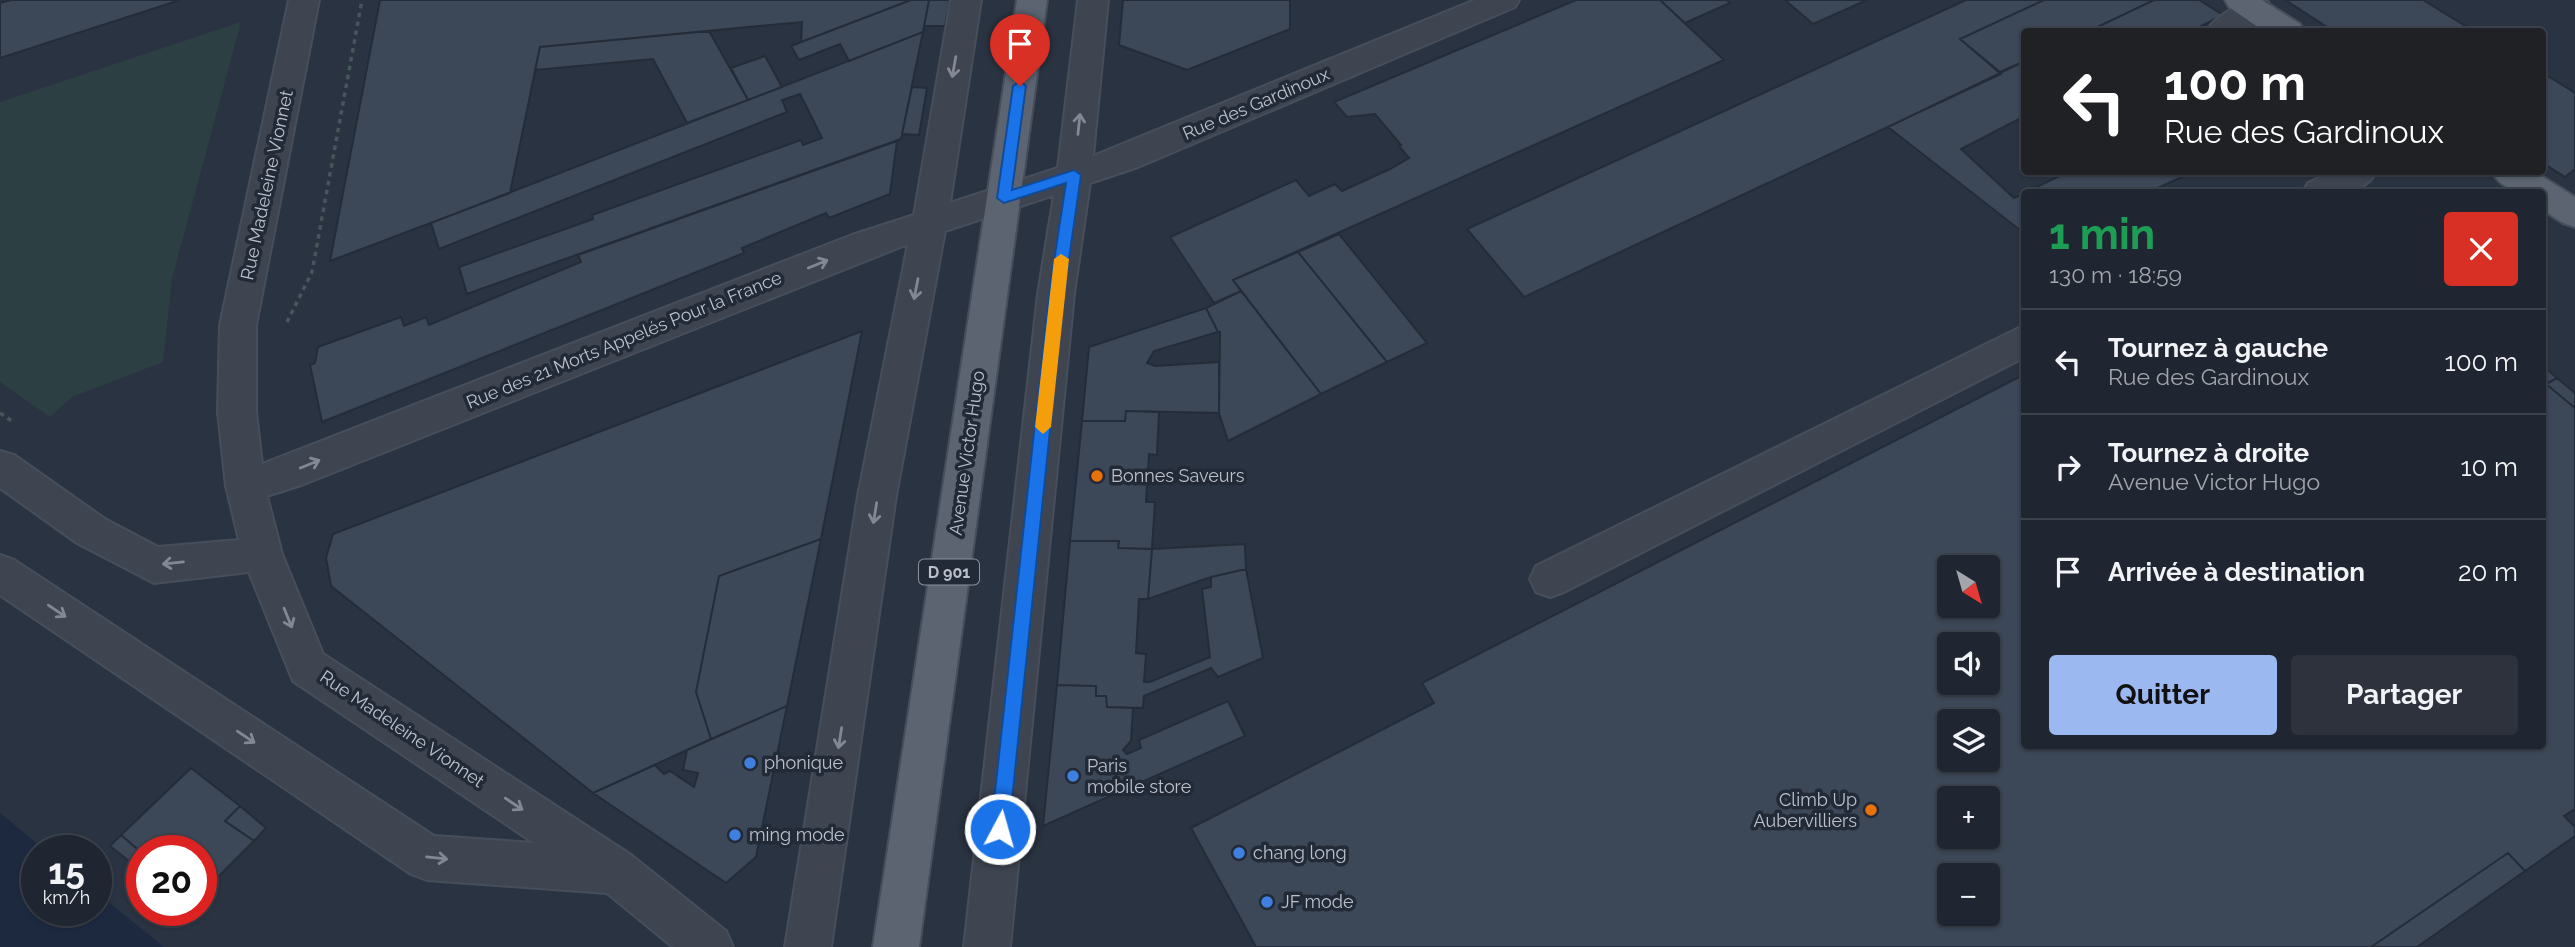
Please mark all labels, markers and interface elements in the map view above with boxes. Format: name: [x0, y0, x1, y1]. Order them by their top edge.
pin: [990, 14, 1050, 86]
icon: arrive: [1001, 25, 1039, 63]
text: 100 m: [2164, 54, 2306, 111]
one-way arrow: [947, 55, 960, 78]
icon: left: [2049, 56, 2140, 147]
street label: Rue des Gardinoux: [1179, 63, 1332, 144]
street label: Rue Madeleine Vionnet: [236, 88, 297, 282]
text: Rue des Gardinoux: [2164, 113, 2444, 150]
one-way arrow: [1073, 114, 1086, 136]
text: 1 min: [2049, 210, 2155, 259]
button: close: [2444, 212, 2518, 286]
one-way arrow: [806, 256, 828, 269]
text: 130 m · 18:59: [2049, 261, 2182, 288]
street label: Rue des 21 Morts Appelés Pour la France: [463, 266, 785, 413]
one-way arrow: [908, 277, 922, 300]
text: Tournez à gauche: [2108, 333, 2328, 363]
icon: left: [2049, 343, 2087, 381]
text: 100 m: [2445, 347, 2518, 377]
text: Rue des Gardinoux: [2108, 363, 2309, 390]
street label: Avenue Victor Hugo: [945, 369, 988, 537]
text: Tournez à droite: [2108, 438, 2309, 468]
icon: right: [2049, 448, 2087, 486]
text: 10 m: [2460, 452, 2518, 482]
one-way arrow: [299, 457, 320, 470]
place label: Bonnes Saveurs: [1111, 465, 1245, 486]
marker: Bonnes Saveurs: [1089, 468, 1105, 484]
text: Avenue Victor Hugo: [2108, 468, 2320, 495]
one-way arrow: [868, 501, 881, 524]
icon: arrive: [2049, 553, 2087, 591]
north arrow: [1937, 555, 2000, 618]
map controls: [1937, 555, 2000, 926]
one-way arrow: [162, 557, 185, 570]
text: Arrivée à destination: [2108, 557, 2365, 587]
text: 20 m: [2458, 557, 2518, 587]
road number: D 901: [919, 559, 979, 584]
one-way arrow: [47, 604, 66, 618]
one-way arrow: [282, 606, 295, 628]
button: sound: [1937, 632, 2000, 695]
button: Quitter: [2049, 655, 2277, 735]
button: Partager: [2291, 655, 2518, 735]
street label: Rue Madeleine Vionnet: [316, 666, 488, 791]
button: layers: [1937, 709, 2000, 772]
one-way arrow: [833, 726, 846, 749]
one-way arrow: [236, 730, 255, 745]
place label: phonique: [764, 752, 844, 773]
marker: phonique: [742, 755, 758, 771]
place label: Paris mobile store: [1087, 755, 1192, 797]
marker: Paris mobile store: [1065, 768, 1081, 784]
button: +: [1937, 786, 2000, 849]
place label: Climb Up Aubervilliers: [1754, 789, 1857, 831]
position arrow: [963, 792, 1037, 866]
one-way arrow: [504, 797, 524, 811]
marker: Climb Up Aubervilliers: [1863, 802, 1879, 818]
place label: ming mode: [749, 824, 845, 845]
marker: ming mode: [727, 827, 743, 843]
speed limit sign: 20: [126, 835, 217, 926]
place label: chang long: [1253, 842, 1347, 863]
marker: chang long: [1231, 845, 1247, 861]
text: 15: [48, 851, 85, 892]
one-way arrow: [425, 852, 448, 865]
button: −: [1937, 863, 2000, 926]
text: km/h: [43, 887, 90, 908]
place label: JF mode: [1281, 891, 1354, 912]
marker: JF mode: [1259, 894, 1275, 910]

